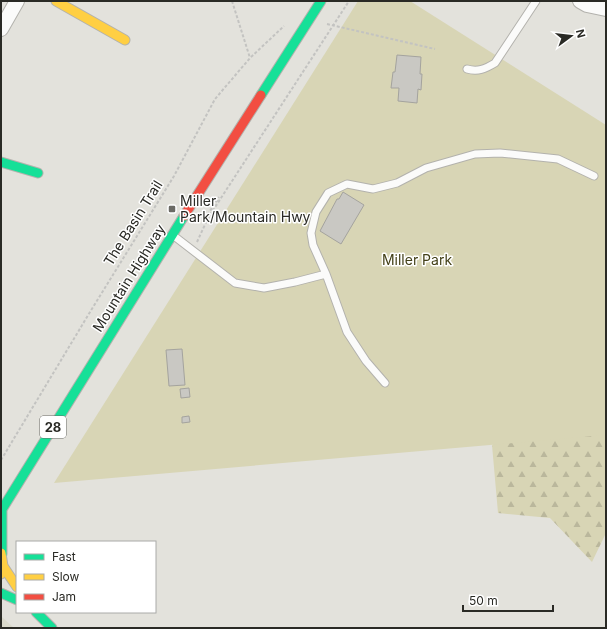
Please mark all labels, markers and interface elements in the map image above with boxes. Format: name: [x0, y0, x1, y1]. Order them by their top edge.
north arrow: [551, 16, 591, 56]
text: N: [573, 28, 589, 39]
street label: The Basin Trail: [100, 177, 166, 269]
place label: Miller Park/Mountain Hwy: [180, 192, 311, 225]
marker: Miller Park/Mountain Hwy: [167, 204, 177, 214]
street label: Mountain Highway: [89, 221, 169, 335]
park label: Miller Park: [382, 251, 452, 268]
road number: 28: [40, 416, 66, 438]
legend: [16, 541, 156, 613]
text: Fast: [52, 549, 76, 564]
text: Slow: [52, 569, 80, 584]
scale bar: [463, 587, 553, 613]
text: Jam: [52, 589, 76, 604]
text: 50 m: [469, 593, 498, 608]

